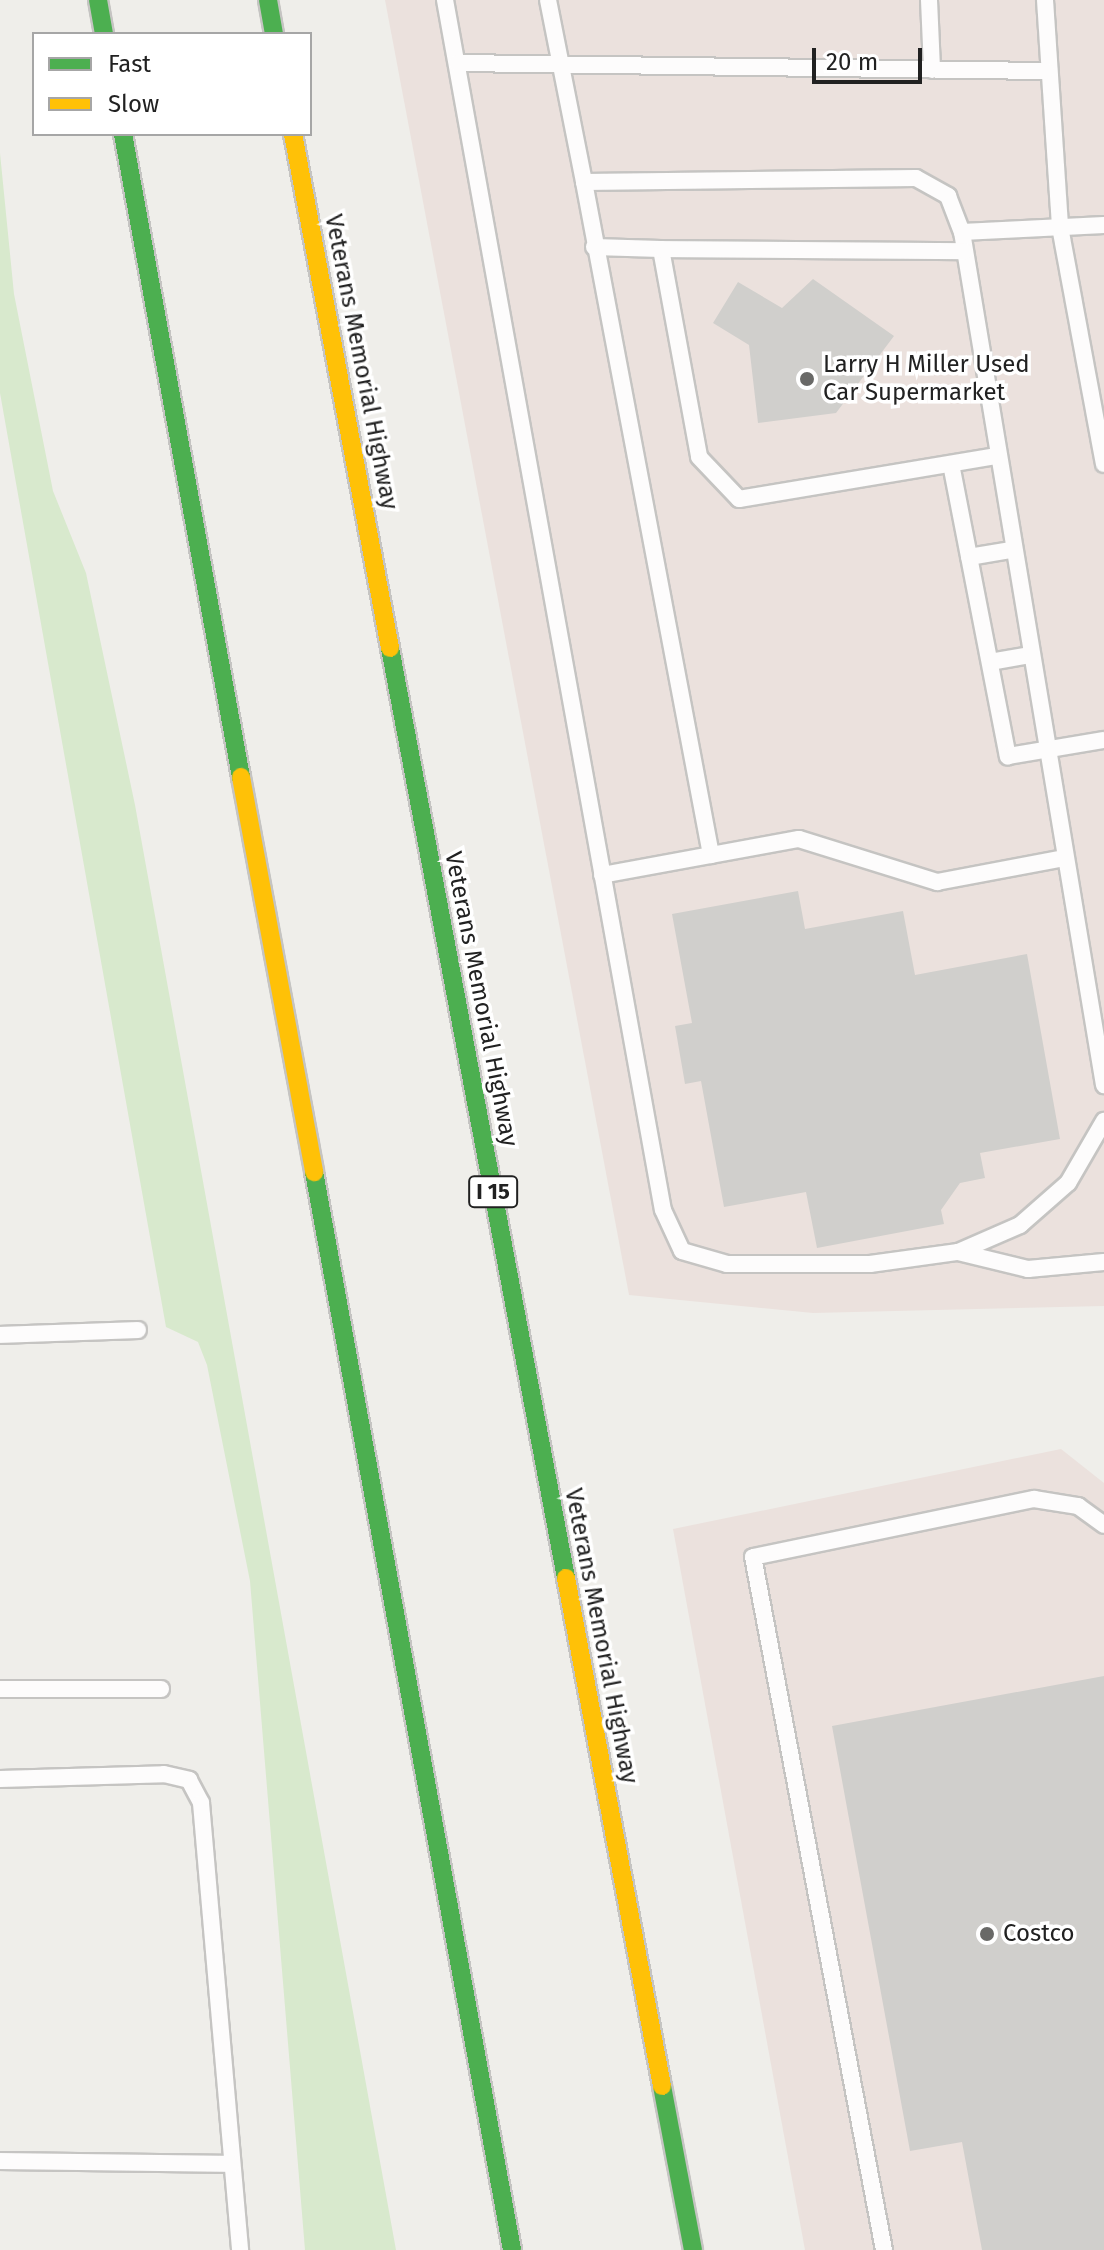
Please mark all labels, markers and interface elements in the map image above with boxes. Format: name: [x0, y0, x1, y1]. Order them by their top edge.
legend: [32, 32, 312, 136]
scale bar: [816, 32, 926, 82]
text: 20 m: [826, 48, 878, 76]
text: Fast: [108, 50, 151, 78]
text: Slow: [108, 90, 159, 118]
street label: Veterans Memorial Highway: [318, 212, 404, 512]
place label: Larry H Miller Used Car Supermarket: [823, 351, 1030, 407]
marker: Larry H Miller Used Car Supermarket: [798, 370, 816, 388]
street label: Veterans Memorial Highway: [438, 849, 524, 1149]
road number: I 15: [467, 1174, 519, 1210]
street label: Veterans Memorial Highway: [558, 1486, 644, 1786]
place label: Costco: [1003, 1920, 1074, 1948]
marker: Costco: [978, 1925, 996, 1943]

